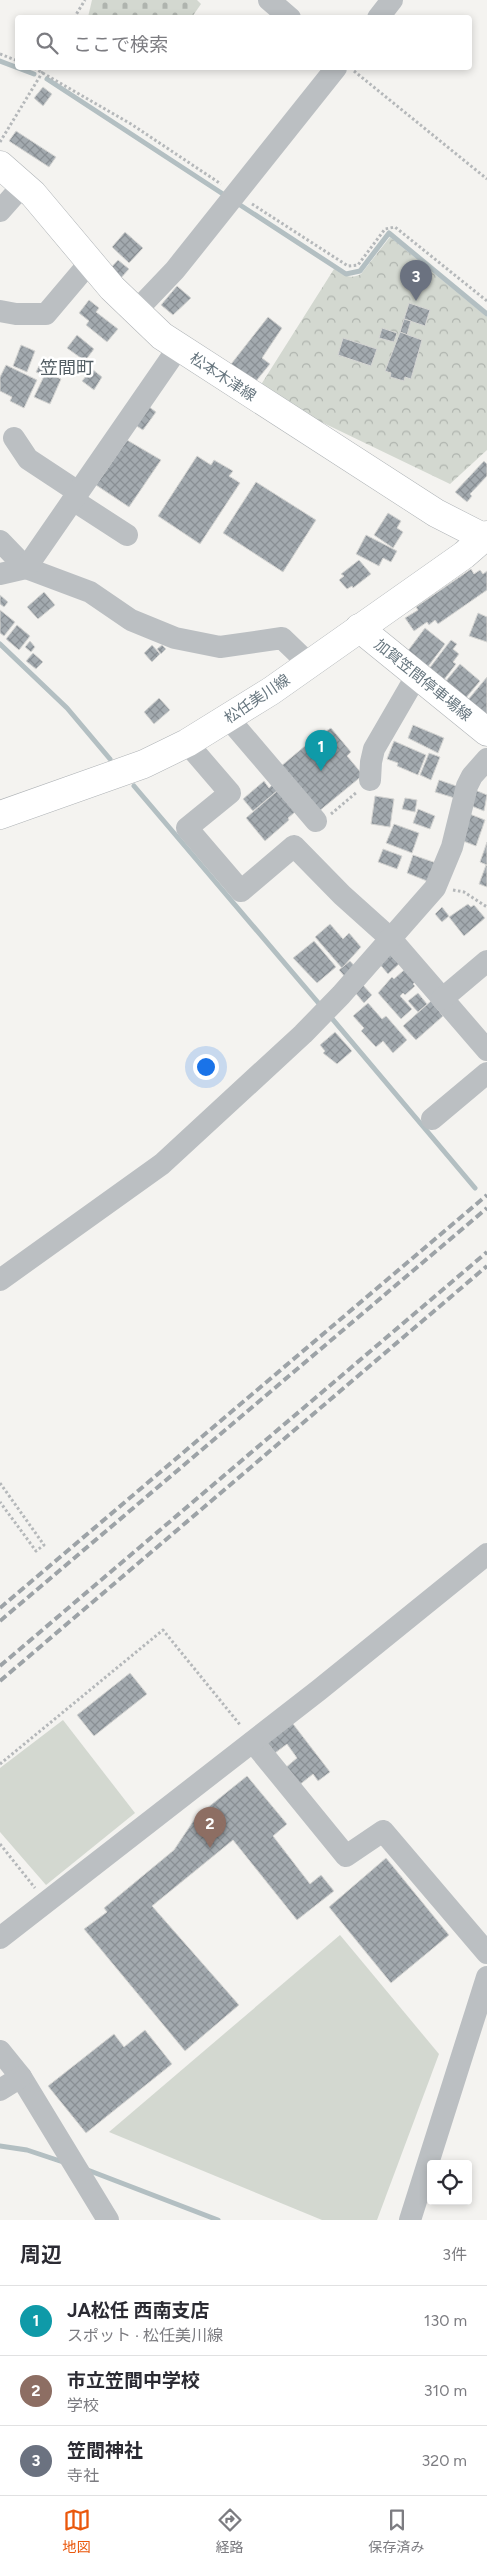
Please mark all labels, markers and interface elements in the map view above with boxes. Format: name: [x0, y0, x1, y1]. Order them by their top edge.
search box: [15, 15, 472, 70]
icon: search: [33, 29, 61, 57]
text: ここで検索: [73, 33, 168, 56]
pin: 3: [400, 260, 432, 301]
street label: 松本木津線: [187, 349, 259, 405]
district label: 笠間町: [40, 357, 94, 379]
street label: 加賀笠間停車場線: [371, 635, 475, 725]
street label: 松任美川線: [221, 671, 293, 727]
pin: 1: [305, 730, 337, 771]
your location: [193, 1054, 219, 1080]
pin: 2: [194, 1807, 226, 1848]
map controls: [427, 2160, 472, 2205]
button: locate: [427, 2160, 472, 2205]
text: 周辺: [20, 2242, 62, 2267]
text: 3件: [442, 2245, 467, 2264]
text: JA松任 西南支店: [67, 2299, 210, 2322]
text: 1: [33, 2311, 39, 2330]
text: 130 m: [424, 2311, 467, 2330]
text: スポット · 松任美川線: [67, 2326, 223, 2345]
text: 市立笠間中学校: [67, 2369, 200, 2392]
text: 2: [31, 2381, 41, 2400]
text: 310 m: [424, 2381, 467, 2400]
text: 学校: [67, 2396, 99, 2415]
text: 笠間神社: [67, 2439, 143, 2462]
text: 3: [32, 2451, 40, 2470]
text: 320 m: [422, 2451, 467, 2470]
text: 寺社: [67, 2466, 99, 2485]
tab: 地図: [63, 2506, 91, 2556]
tab: 経路: [216, 2506, 244, 2556]
tab: 保存済み: [369, 2506, 425, 2556]

